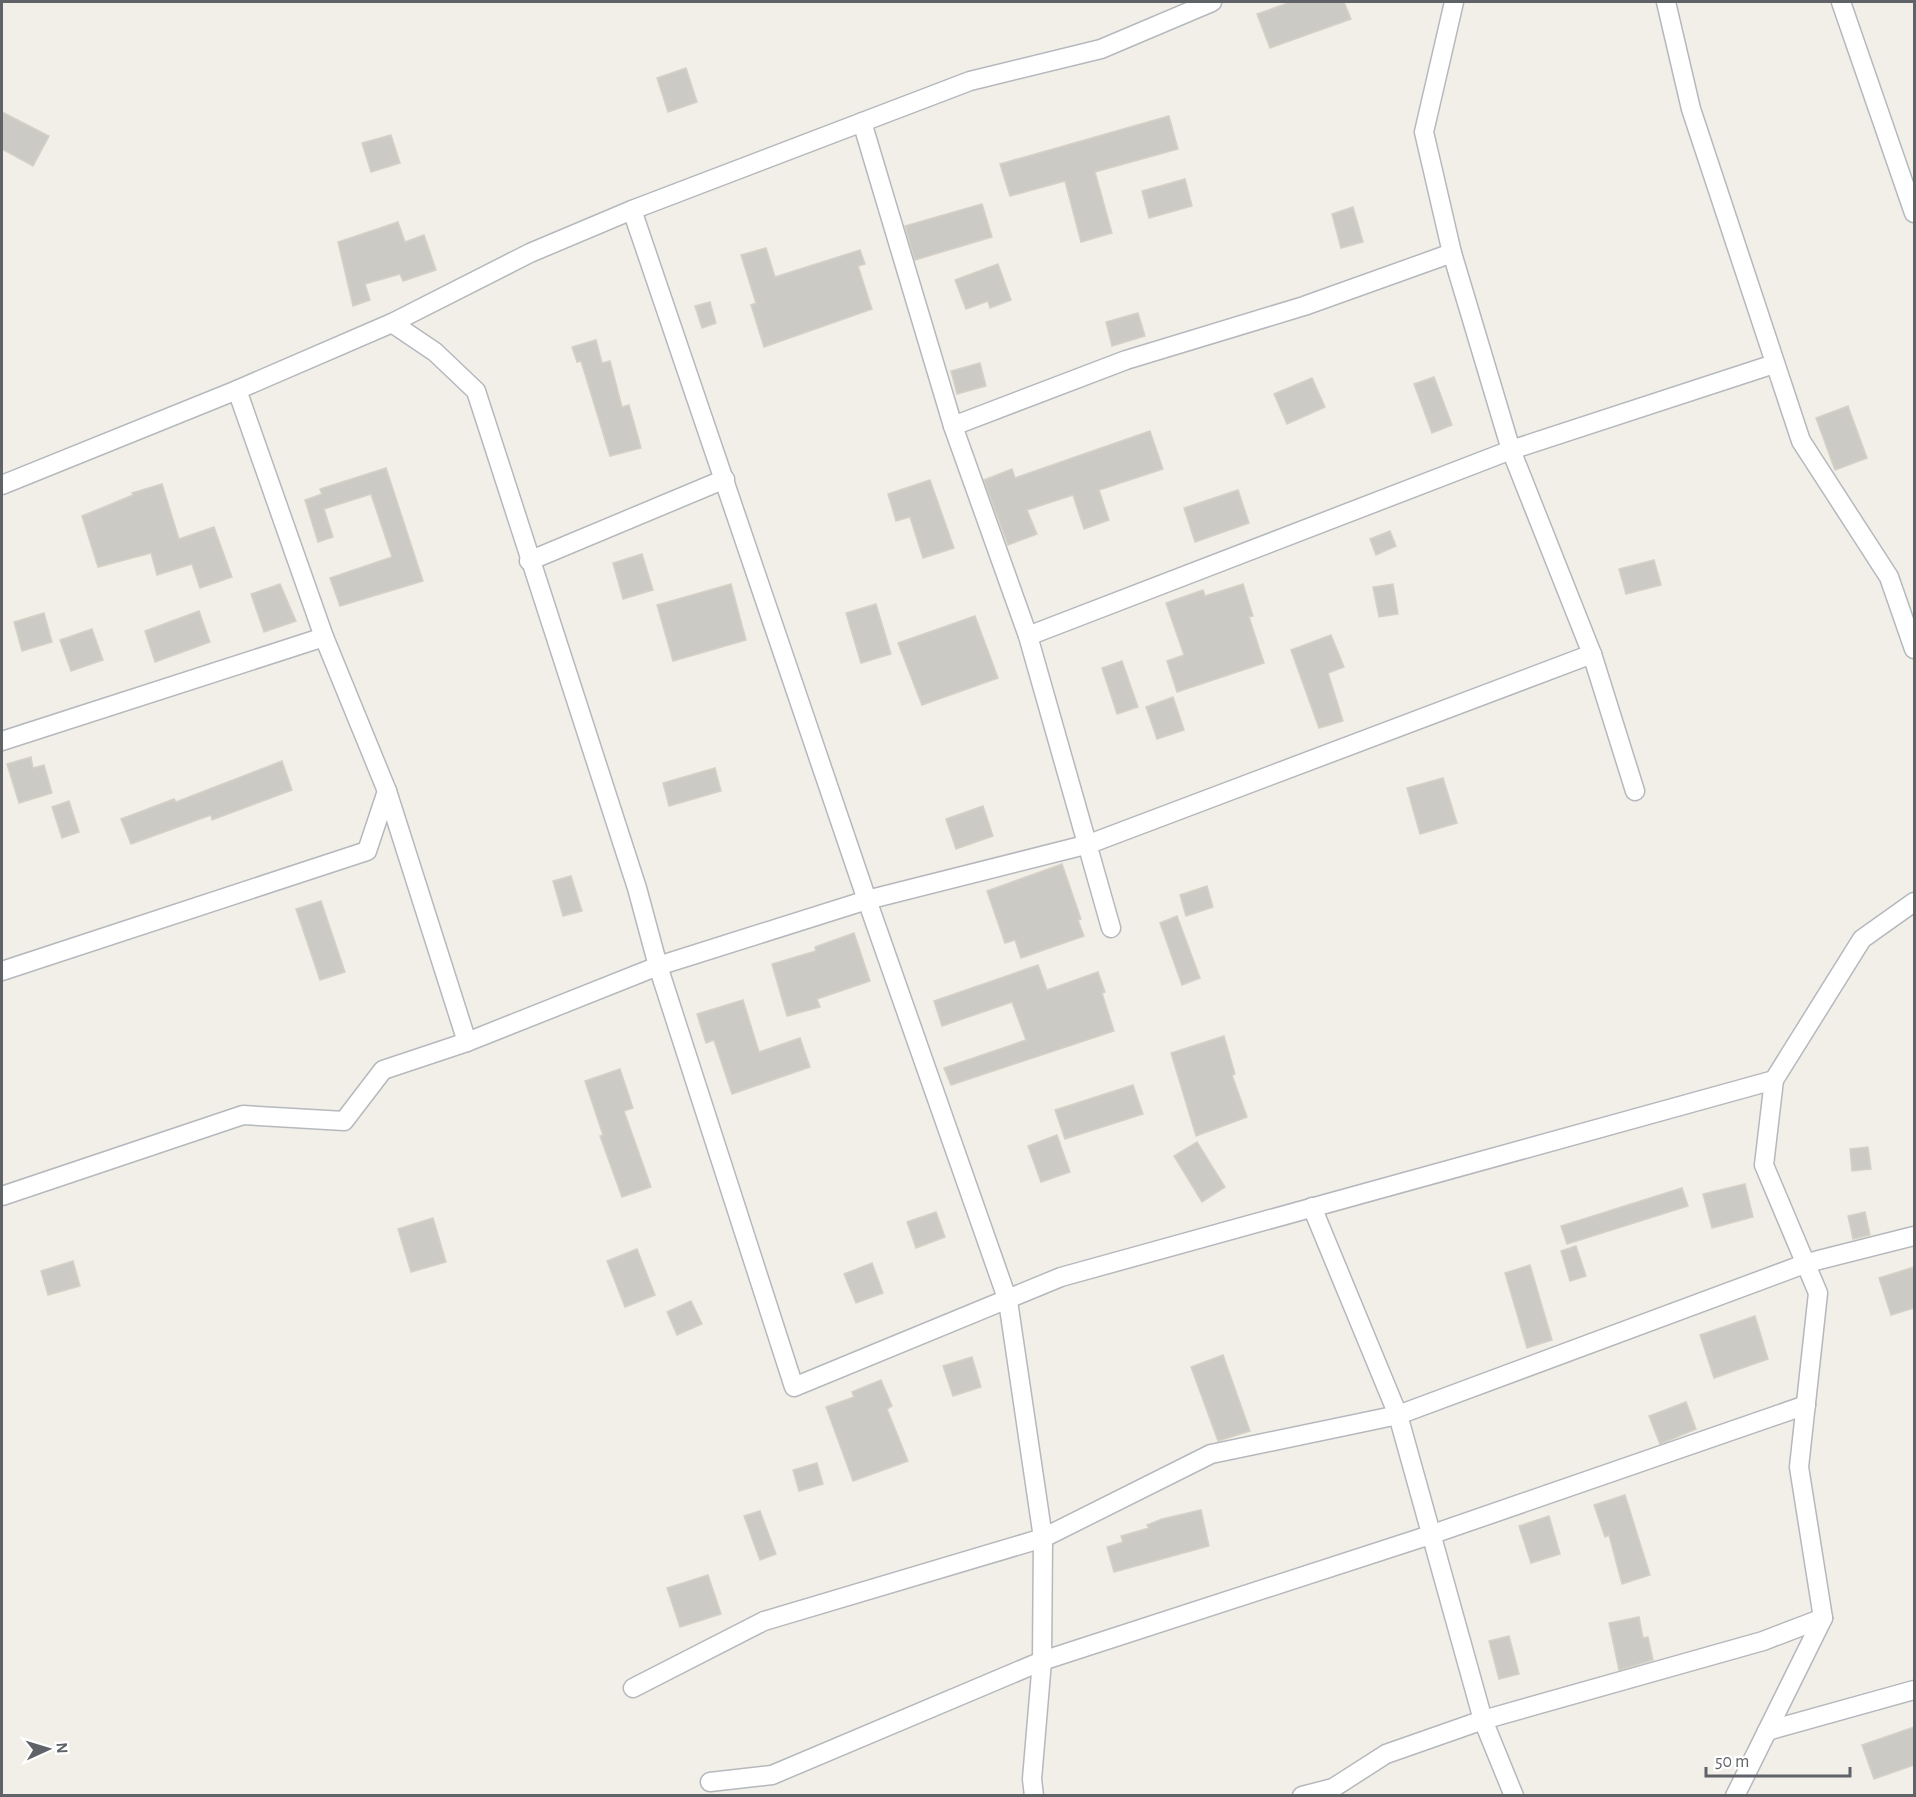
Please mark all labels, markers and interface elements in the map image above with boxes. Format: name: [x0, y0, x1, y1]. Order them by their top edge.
north arrow: [18, 1719, 78, 1779]
scale bar: [1706, 1740, 1850, 1778]
text: N: [54, 1742, 70, 1754]
text: 50 m: [1715, 1753, 1749, 1771]

